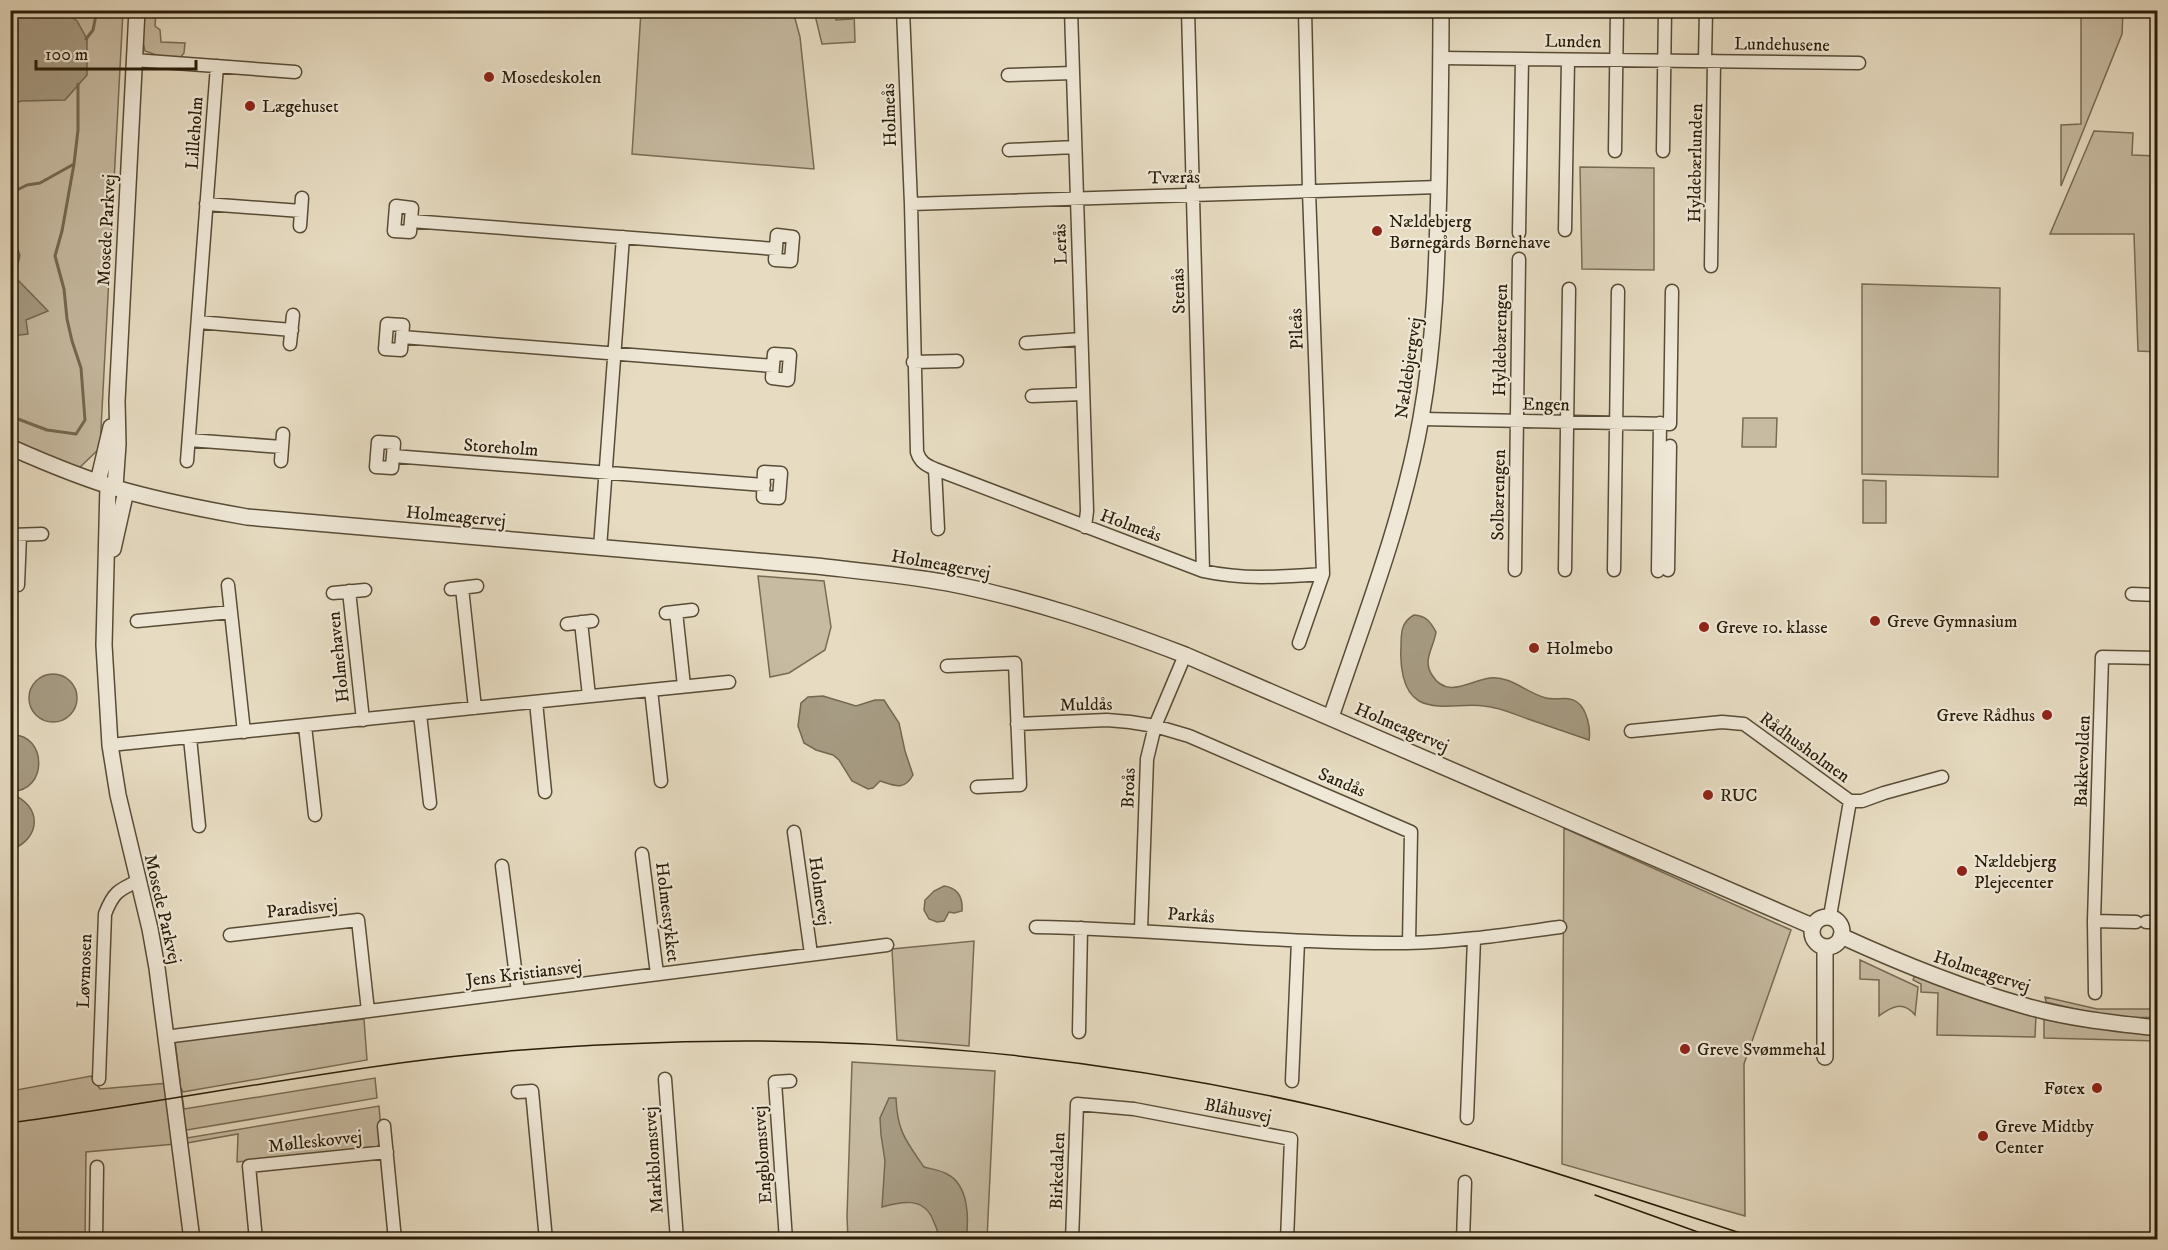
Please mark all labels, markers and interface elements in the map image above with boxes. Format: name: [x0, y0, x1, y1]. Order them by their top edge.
street label: Lunden: [1544, 31, 1602, 54]
scale bar: [36, 33, 196, 71]
street label: Lundehusene: [1734, 33, 1830, 57]
text: 100 m: [45, 44, 88, 66]
place label: Mosedeskolen: [501, 67, 602, 89]
marker: Mosedeskolen: [482, 70, 496, 84]
street label: Holmeås: [878, 83, 902, 147]
street label: Lilleholm: [181, 96, 209, 170]
place label: Lægehuset: [262, 96, 339, 118]
marker: Lægehuset: [243, 99, 257, 113]
street label: Hyldebærlunden: [1684, 103, 1708, 223]
street label: Tværås: [1148, 167, 1200, 189]
street label: Mosede Parkvej: [93, 174, 121, 287]
place label: Nældebjerg Børnegårds Børnehave: [1389, 211, 1550, 254]
street label: Lerås: [1049, 223, 1073, 265]
marker: Nældebjerg Børnegårds Børnehave: [1370, 224, 1384, 238]
street label: Stenås: [1167, 268, 1191, 314]
street label: Hyldebærengen: [1489, 283, 1513, 397]
street label: Pileås: [1285, 308, 1309, 350]
street label: Nældebjergvej: [1391, 316, 1427, 420]
street label: Engen: [1522, 394, 1571, 416]
street label: Storeholm: [463, 434, 539, 462]
street label: Solbærengen: [1487, 449, 1511, 541]
street label: Holmeagervej: [405, 502, 507, 532]
street label: Holmeås: [1097, 505, 1164, 547]
street label: Holmeagervej: [890, 545, 992, 585]
street label: Holmehaven: [323, 610, 355, 704]
place label: Greve Gymnasium: [1887, 611, 2017, 633]
marker: Greve Gymnasium: [1868, 614, 1882, 628]
place label: Greve 10. klasse: [1716, 617, 1828, 639]
marker: Greve 10. klasse: [1697, 620, 1711, 634]
place label: Holmebo: [1546, 638, 1613, 660]
marker: Holmebo: [1527, 641, 1541, 655]
street label: Muldås: [1059, 694, 1113, 716]
street label: Holmeagervej: [1351, 698, 1452, 758]
place label: Greve Rådhus: [1936, 705, 2035, 727]
street label: Rådhusholmen: [1755, 708, 1854, 788]
marker: Greve Rådhus: [2040, 708, 2054, 722]
street label: Bakkevolden: [2070, 714, 2096, 807]
street label: Sandås: [1315, 763, 1368, 803]
street label: Broås: [1117, 767, 1141, 809]
place label: RUC: [1720, 785, 1757, 807]
marker: RUC: [1701, 788, 1715, 802]
place label: Nældebjerg Plejecenter: [1974, 851, 2056, 894]
street label: Mosede Parkvej: [139, 852, 185, 966]
street label: Holmevej: [803, 855, 835, 927]
street label: Holmestykket: [650, 861, 684, 964]
marker: Nældebjerg Plejecenter: [1955, 864, 1969, 878]
street label: Paradisvej: [265, 894, 339, 924]
street label: Parkås: [1167, 903, 1215, 929]
street label: Løvmosen: [73, 933, 97, 1009]
street label: Holmeagervej: [1931, 946, 2033, 998]
street label: Jens Kristiansvej: [463, 956, 583, 992]
place label: Greve Svømmehal: [1697, 1039, 1826, 1061]
marker: Greve Svømmehal: [1678, 1042, 1692, 1056]
place label: Føtex: [2044, 1078, 2085, 1100]
marker: Føtex: [2090, 1081, 2104, 1095]
street label: Blåhusvej: [1202, 1094, 1273, 1128]
street label: Engblomstvej: [749, 1105, 777, 1205]
street label: Markblomstvej: [639, 1106, 669, 1214]
place label: Greve Midtby Center: [1995, 1116, 2094, 1159]
street label: Mølleskovvej: [267, 1126, 363, 1158]
marker: Greve Midtby Center: [1976, 1129, 1990, 1143]
street label: Birkedalen: [1046, 1131, 1070, 1210]

